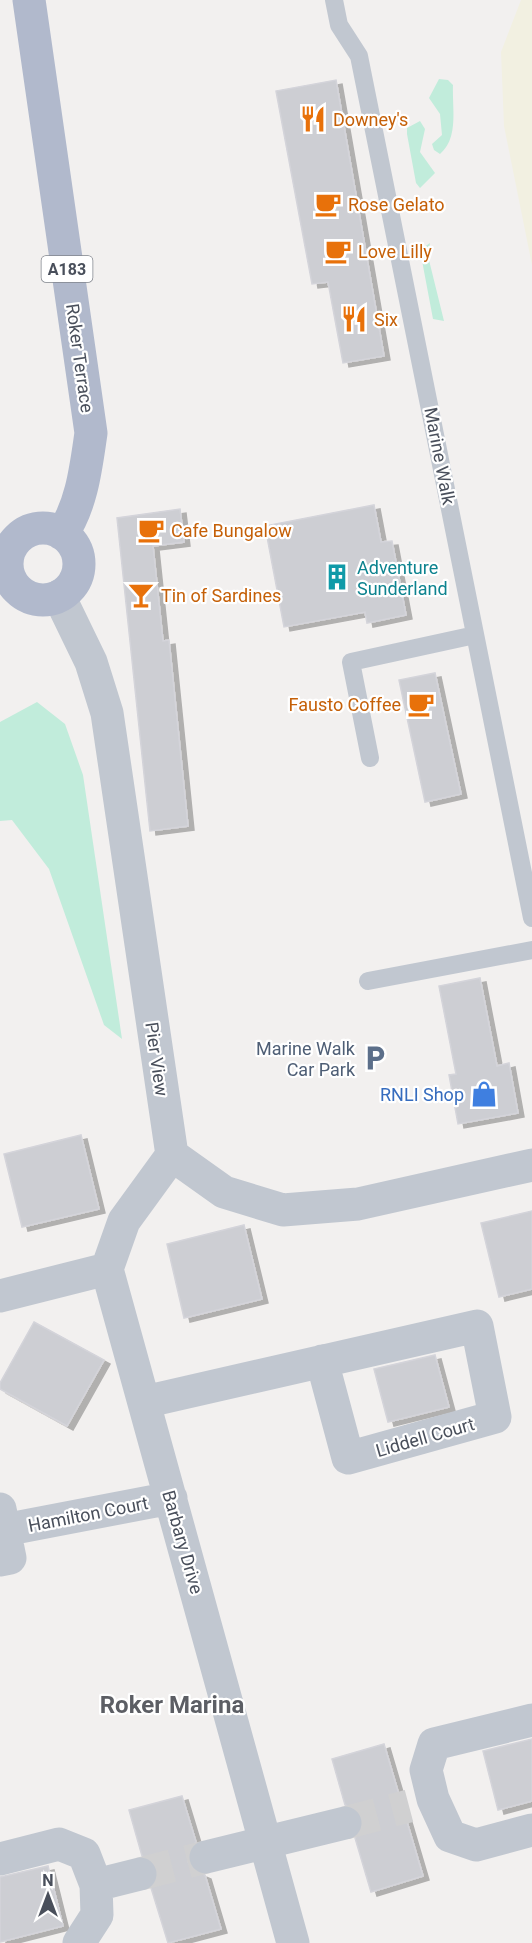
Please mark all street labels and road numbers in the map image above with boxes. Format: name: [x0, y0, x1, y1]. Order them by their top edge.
road number: A183: [42, 256, 92, 282]
street label: Roker Terrace: [62, 302, 98, 414]
street label: Marine Walk: [420, 405, 460, 507]
street label: Pier View: [141, 1021, 173, 1098]
street label: Liddell Court: [373, 1413, 477, 1461]
street label: Barbary Drive: [158, 1488, 208, 1596]
street label: Hamilton Court: [26, 1492, 150, 1536]

